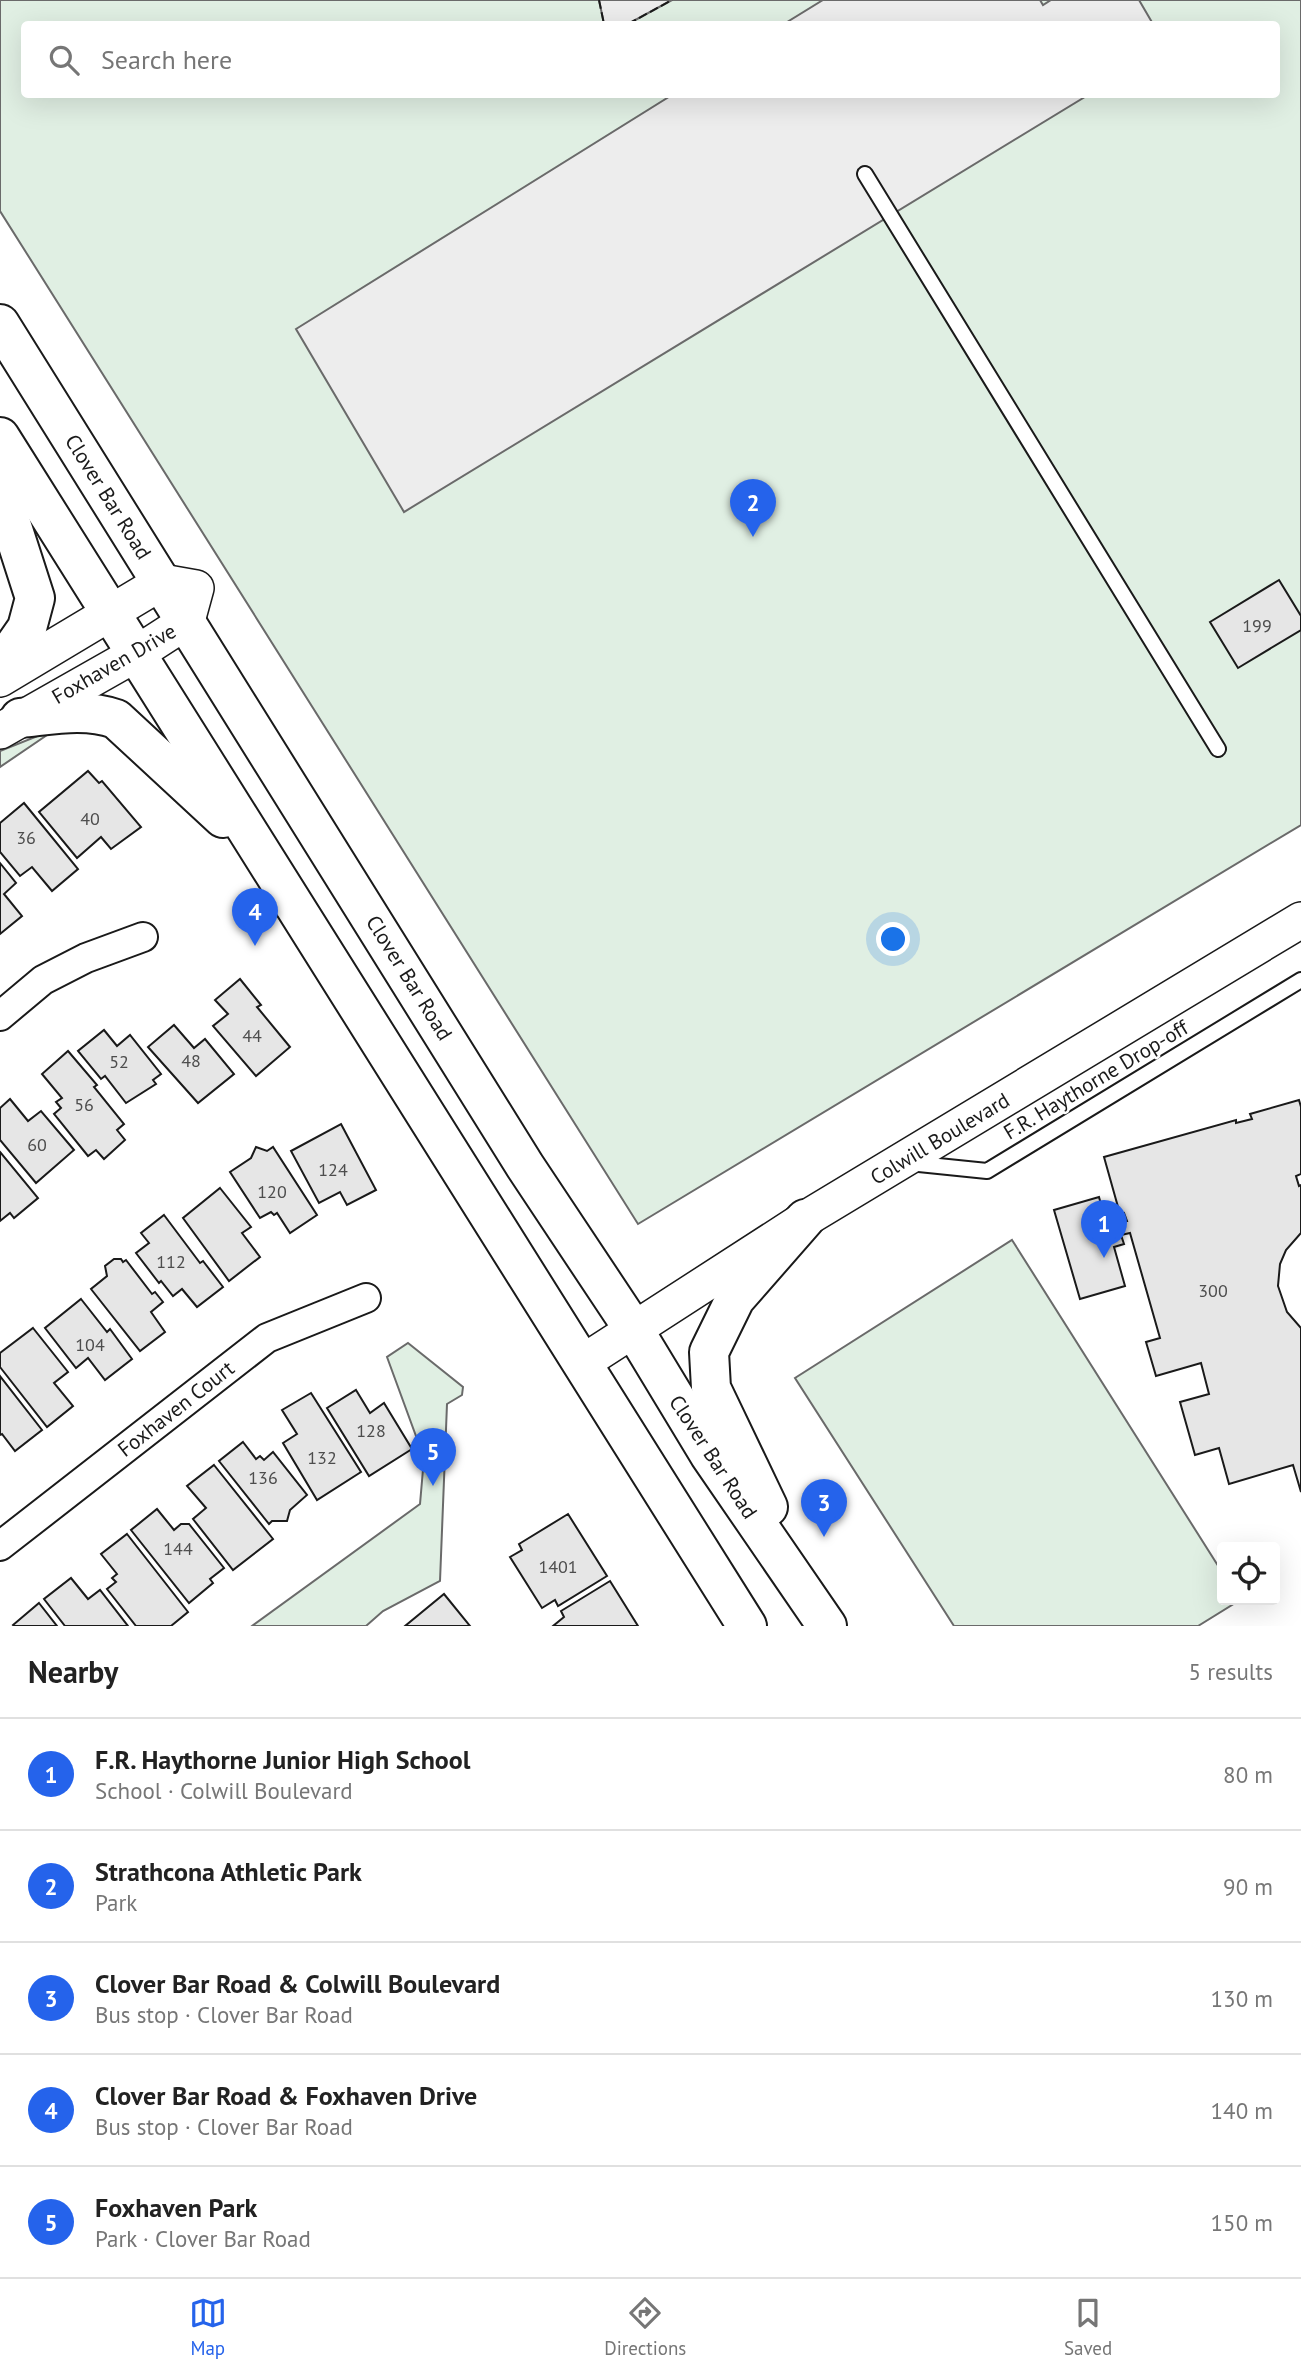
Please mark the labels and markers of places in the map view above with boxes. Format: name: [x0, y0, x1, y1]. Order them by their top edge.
pin: 2: [730, 479, 776, 537]
pin: 4: [232, 888, 278, 946]
pin: 1: [1081, 1200, 1127, 1258]
pin: 5: [410, 1428, 456, 1486]
pin: 3: [801, 1479, 847, 1537]

